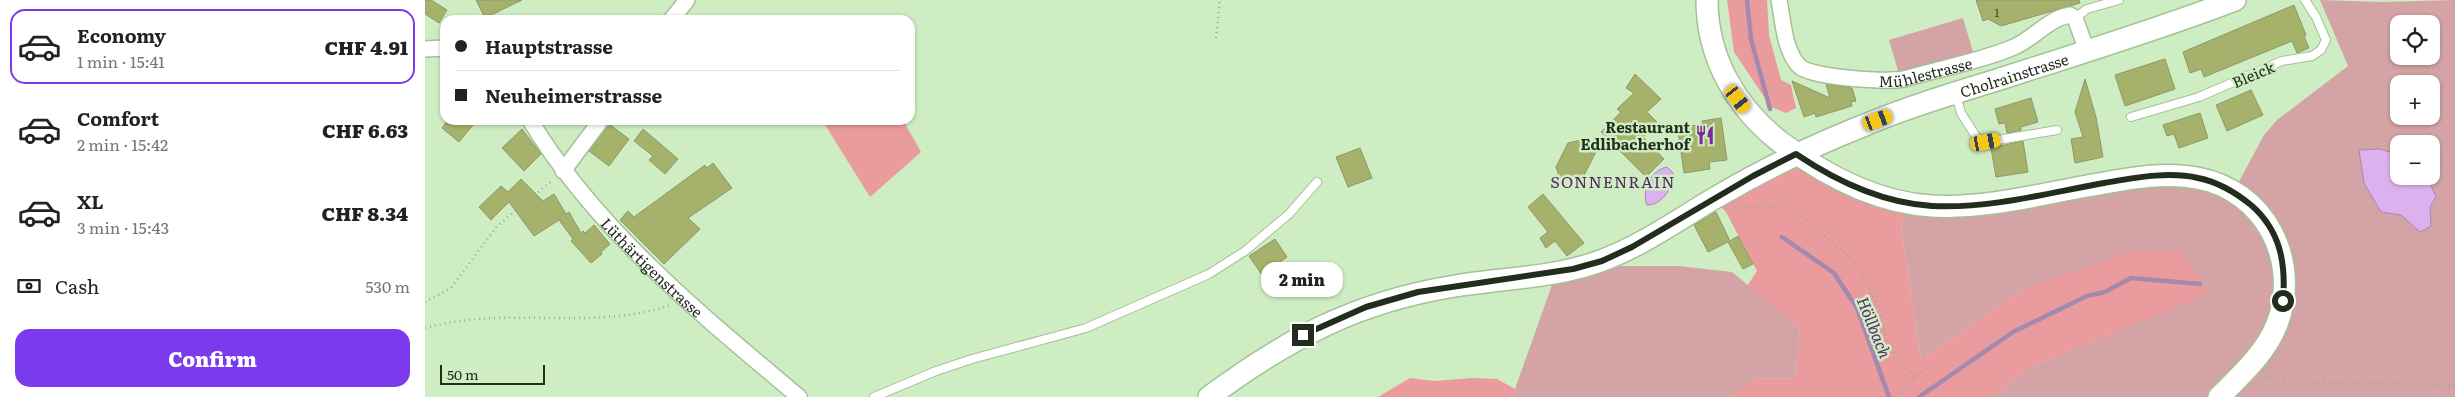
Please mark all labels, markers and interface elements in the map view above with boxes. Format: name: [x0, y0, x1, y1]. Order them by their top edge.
house number: 1: [1995, 3, 2000, 21]
map controls: [2390, 15, 2440, 185]
button: locate: [2390, 15, 2440, 65]
text: Economy: [77, 21, 166, 49]
icon: car: [17, 24, 62, 69]
text: Hauptstrasse: [485, 32, 613, 60]
text: CHF 4.91: [324, 33, 408, 61]
street label: Cholrainstrasse: [1957, 46, 2071, 102]
text: 1 min · 15:41: [77, 49, 165, 73]
street label: Mühlestrasse: [1879, 50, 1975, 91]
street label: Bleick: [2228, 54, 2279, 93]
button: +: [2390, 75, 2440, 125]
text: Neuheimerstrasse: [485, 81, 662, 109]
car: [1722, 83, 1753, 115]
text: Comfort: [77, 104, 159, 132]
icon: car: [17, 107, 62, 152]
car: [1861, 108, 1894, 132]
place label: Restaurant Edlibacherhof: [1580, 115, 1692, 155]
text: CHF 6.63: [322, 116, 408, 144]
restaurant icon: Restaurant Edlibacherhof: [1694, 124, 1716, 146]
text: 2 min · 15:42: [77, 132, 168, 156]
car: [1969, 132, 2002, 152]
button: −: [2390, 135, 2440, 185]
district label: SONNENRAIN: [1550, 169, 1676, 193]
text: XL: [77, 187, 104, 215]
icon: car: [17, 190, 62, 235]
text: CHF 8.34: [322, 199, 408, 227]
street label: Lüthärtigenstrasse: [596, 212, 709, 322]
text: 3 min · 15:43: [77, 215, 169, 239]
callout: 2 min: [1262, 262, 1344, 298]
text: 2 min: [1279, 267, 1325, 291]
icon: cash: [15, 272, 43, 300]
text: Cash: [55, 272, 99, 300]
text: 530 m: [365, 274, 410, 298]
route start: [2272, 290, 2294, 312]
water label: Höllbach: [1852, 293, 1898, 362]
route end: [1292, 324, 1314, 346]
button: Confirm: [15, 329, 410, 387]
scale bar: [440, 362, 545, 385]
text: 50 m: [447, 364, 479, 384]

